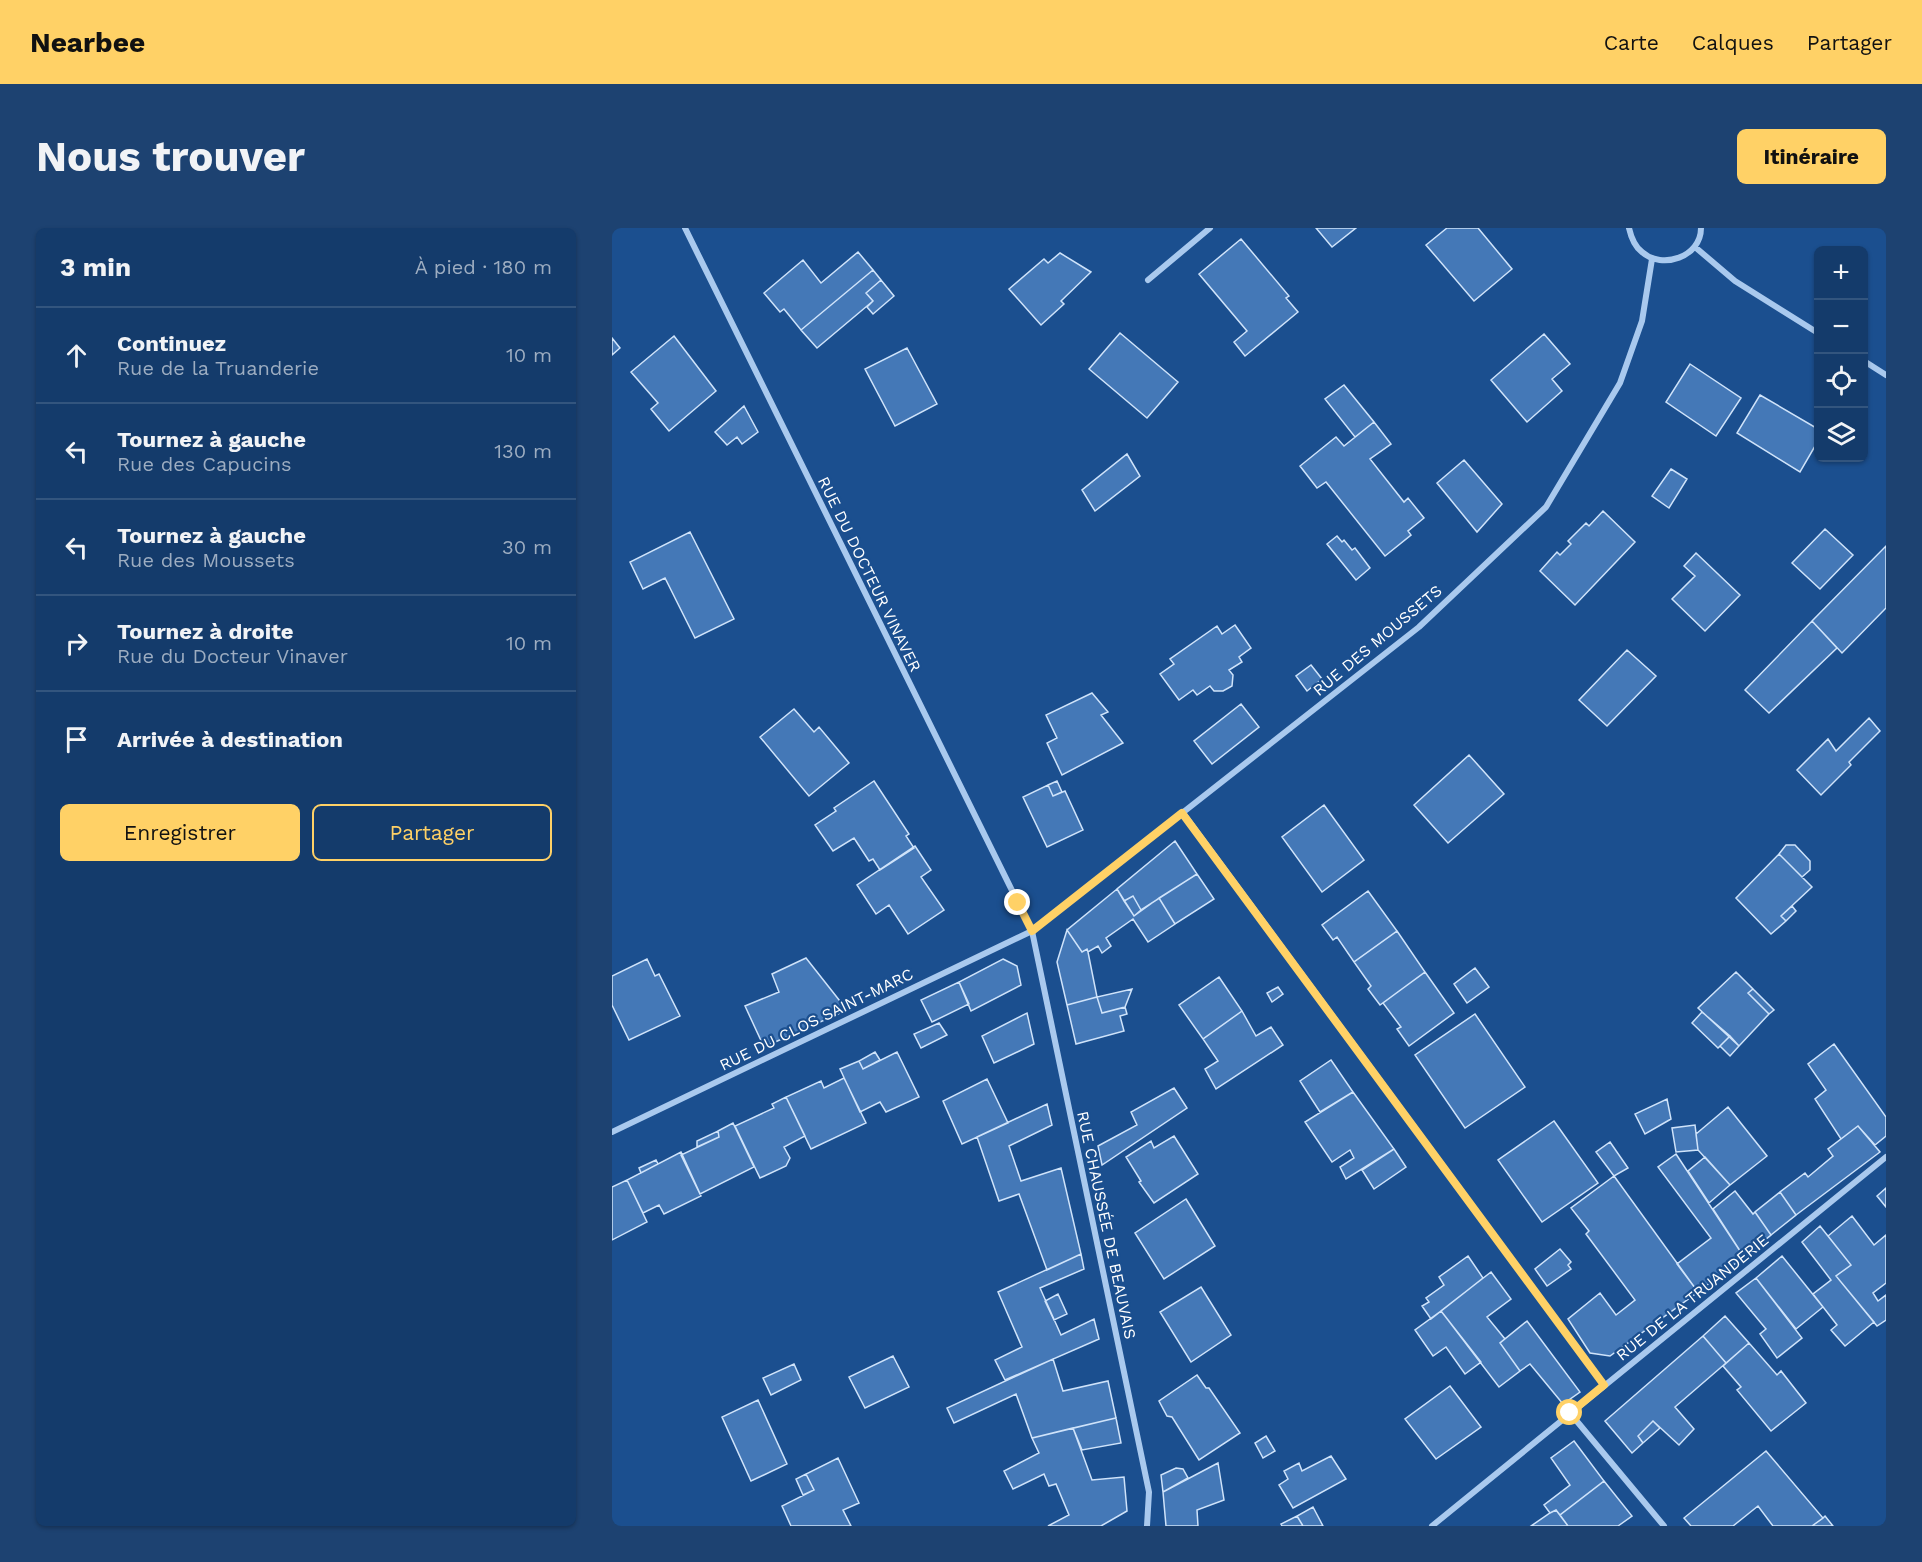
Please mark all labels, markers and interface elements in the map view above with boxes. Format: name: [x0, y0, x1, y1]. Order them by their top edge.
text: Nearbee: [30, 26, 145, 59]
text: Carte: [1604, 30, 1659, 55]
text: Calques: [1692, 30, 1774, 55]
text: Partager: [1807, 30, 1892, 55]
button: Itinéraire: [1737, 129, 1886, 184]
text: Nous trouver: [36, 132, 305, 181]
map controls: [1814, 246, 1868, 462]
button: +: [1814, 246, 1868, 300]
text: 3 min: [60, 252, 131, 282]
text: À pied · 180 m: [415, 255, 552, 279]
button: −: [1814, 300, 1868, 354]
text: Continuez: [117, 331, 226, 356]
icon: ahead: [60, 339, 93, 372]
text: 10 m: [506, 343, 552, 367]
button: locate: [1814, 354, 1868, 408]
text: Rue de la Truanderie: [117, 356, 319, 380]
button: layers: [1814, 408, 1868, 462]
text: Tournez à gauche: [117, 427, 306, 452]
icon: left: [60, 435, 93, 468]
text: 130 m: [494, 439, 552, 463]
text: Rue des Capucins: [117, 452, 292, 476]
street label: RUE DU DOCTEUR VINAVER: [814, 473, 925, 675]
text: Tournez à gauche: [117, 523, 306, 548]
icon: left: [60, 531, 93, 564]
text: 30 m: [502, 535, 552, 559]
text: Rue des Moussets: [117, 548, 295, 572]
street label: RUE DES MOUSSETS: [1309, 581, 1446, 700]
text: Tournez à droite: [117, 619, 294, 644]
icon: right: [60, 627, 93, 660]
text: 10 m: [506, 631, 552, 655]
text: Rue du Docteur Vinaver: [117, 644, 348, 668]
icon: arrive: [60, 723, 93, 756]
text: Arrivée à destination: [117, 727, 343, 752]
button: Enregistrer: [60, 804, 300, 861]
button: Partager: [312, 804, 552, 861]
route end: [1004, 889, 1030, 915]
street label: RUE DU CLOS SAINT-MARC: [716, 964, 916, 1075]
street label: RUE CHAUSSÉE DE BEAUVAIS: [1073, 1109, 1140, 1341]
street label: RUE DE LA TRUANDERIE: [1612, 1230, 1772, 1365]
route start: [1556, 1399, 1582, 1425]

